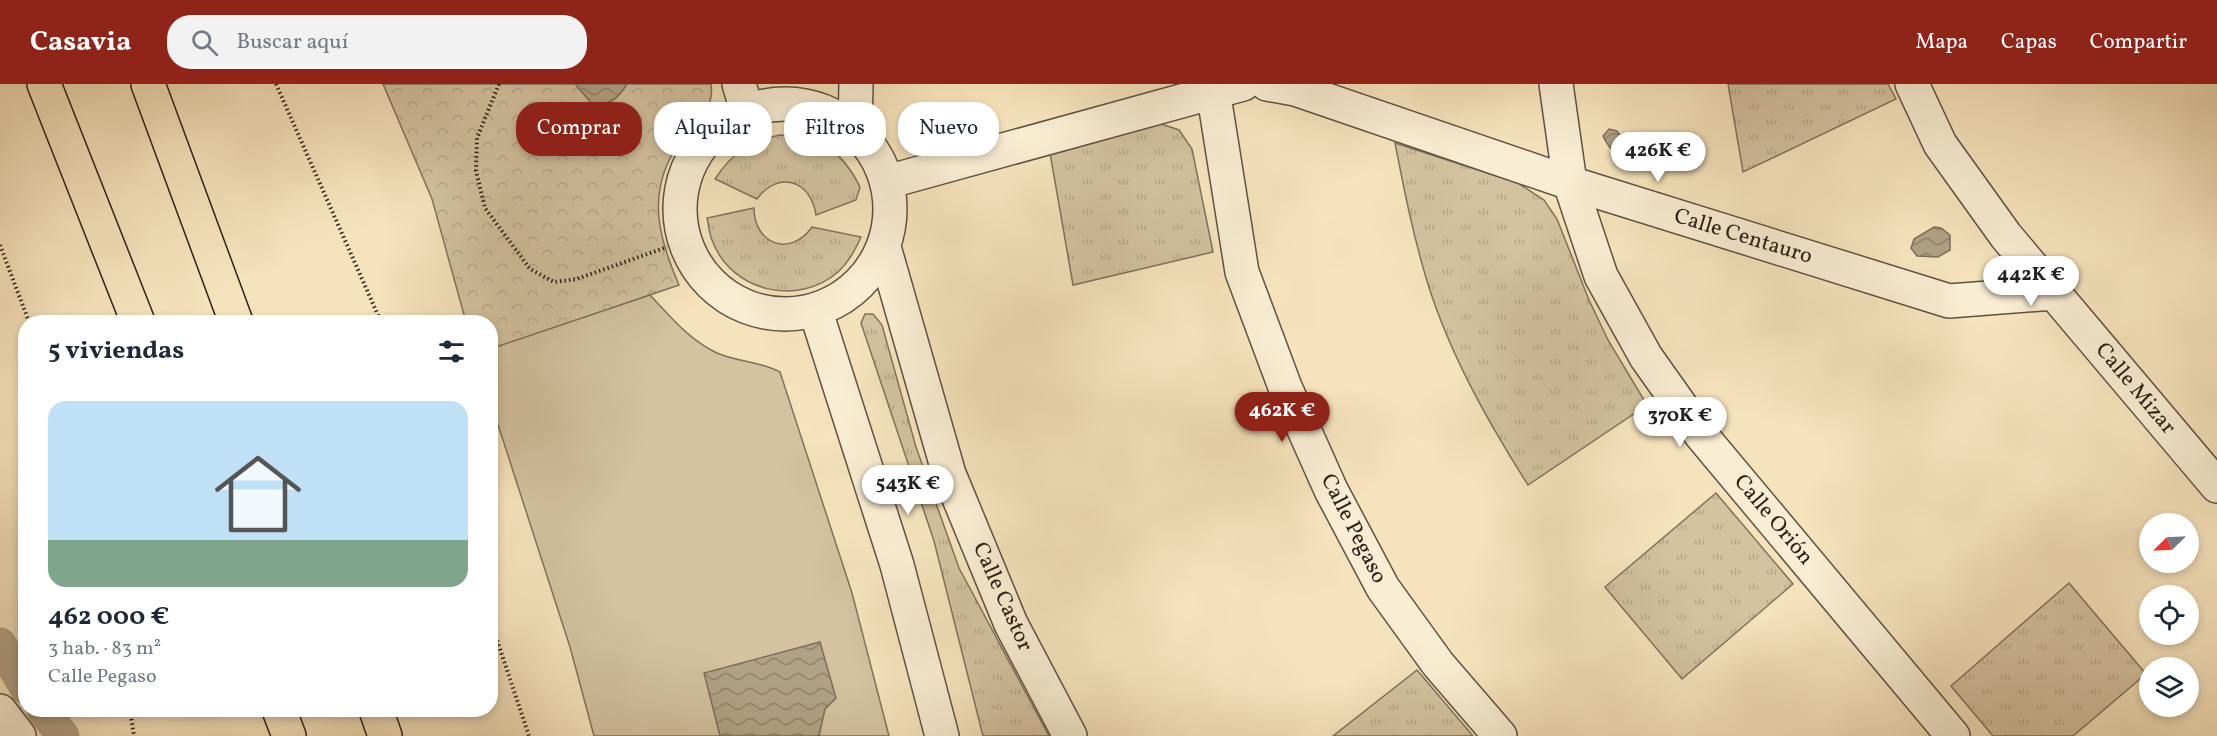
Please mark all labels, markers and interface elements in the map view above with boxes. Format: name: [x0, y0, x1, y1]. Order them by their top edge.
search box: [167, 15, 587, 69]
text: Casavia: [30, 23, 131, 62]
icon: search: [188, 26, 221, 59]
text: Buscar aquí: [236, 27, 348, 58]
text: Mapa: [1916, 28, 1968, 57]
text: Capas: [2001, 28, 2057, 57]
text: Compartir: [2090, 28, 2187, 57]
chip: Comprar: [516, 102, 642, 156]
chip: Alquilar: [654, 102, 772, 156]
chip: Filtros: [784, 102, 886, 156]
chip: Nuevo: [898, 102, 999, 156]
pin: 426K €: [1609, 132, 1707, 183]
text: 426K €: [1625, 137, 1691, 165]
street label: Calle Centauro: [1670, 201, 1816, 273]
pin: 442K €: [1982, 256, 2080, 307]
text: 442K €: [1997, 261, 2065, 289]
text: 5 viviendas: [48, 333, 184, 369]
icon: filters: [435, 335, 468, 368]
street label: Calle Mizar: [2087, 336, 2183, 442]
pin: 462K €: [1233, 392, 1331, 443]
text: 462K €: [1249, 397, 1315, 425]
pin: 370K €: [1631, 397, 1729, 448]
text: 370K €: [1648, 402, 1712, 430]
icon: home: [204, 440, 312, 548]
pin: 543K €: [859, 465, 957, 516]
street label: Calle Orión: [1726, 468, 1820, 572]
street label: Calle Pegaso: [1312, 469, 1394, 589]
text: 543K €: [876, 470, 940, 498]
north arrow: [2139, 513, 2199, 573]
map controls: [2139, 513, 2199, 717]
street label: Calle Castor: [964, 537, 1040, 657]
button: locate: [2139, 585, 2199, 645]
text: 462 000 €: [48, 599, 170, 635]
text: 3 hab. · 83 m²: [48, 635, 161, 663]
button: layers: [2139, 657, 2199, 717]
text: Calle Pegaso: [48, 663, 157, 691]

